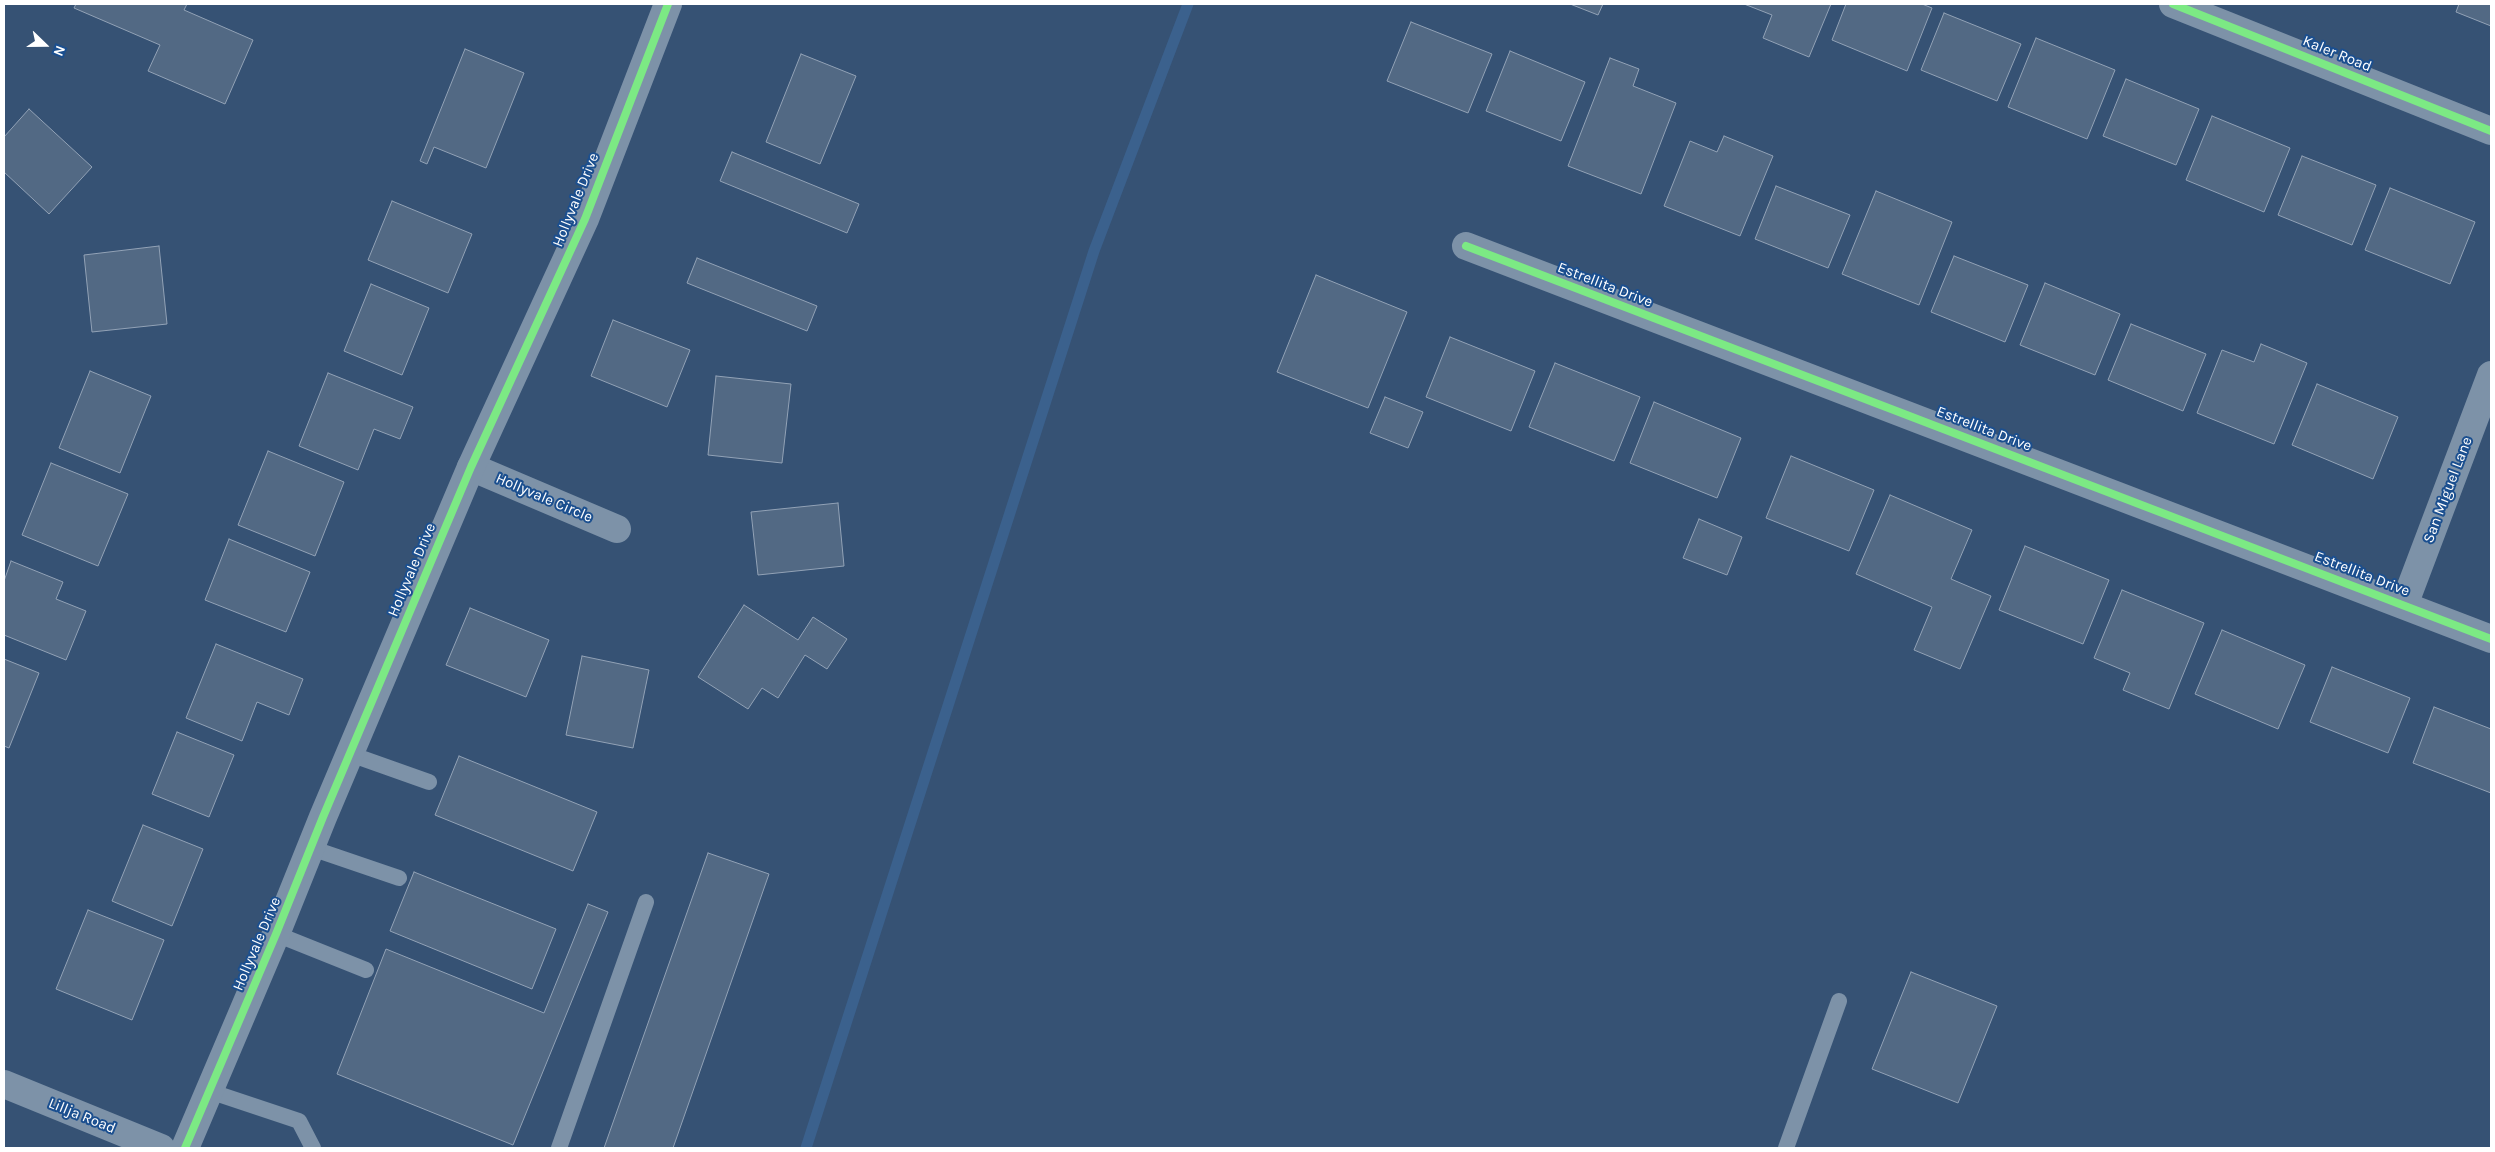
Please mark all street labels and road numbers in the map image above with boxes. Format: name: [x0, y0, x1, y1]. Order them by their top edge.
street label: Kaler Road: [2300, 32, 2374, 76]
street label: Hollyvale Drive: [549, 150, 603, 250]
street label: Estrellita Drive: [1555, 259, 1655, 311]
street label: Estrellita Drive: [1934, 403, 2034, 455]
street label: San Miguel Lane: [2420, 434, 2476, 546]
street label: Hollyvale Circle: [493, 469, 595, 527]
street label: Hollyvale Drive: [384, 521, 440, 619]
street label: Estrellita Drive: [2312, 548, 2412, 600]
street label: Hollyvale Drive: [229, 895, 285, 993]
street label: Lillja Road: [46, 1094, 118, 1138]

